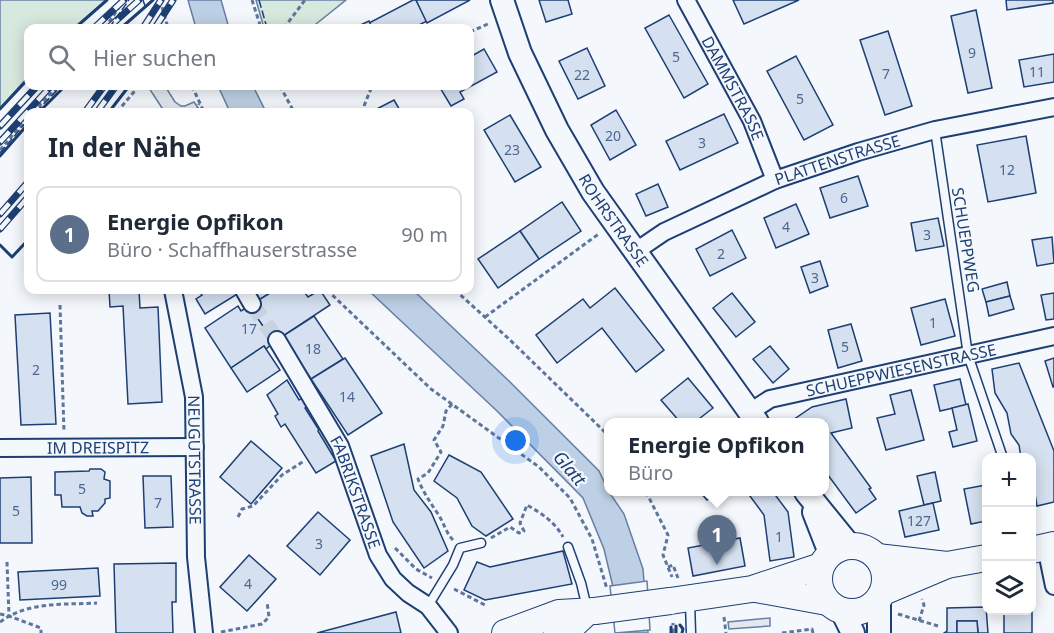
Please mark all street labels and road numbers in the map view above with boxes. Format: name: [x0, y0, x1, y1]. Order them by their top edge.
street label: DAMMSTRASSE: [697, 32, 769, 143]
street label: PLATTENSTRASSE: [772, 130, 903, 190]
street label: ROHRSTRASSE: [574, 170, 654, 271]
street label: SCHUEPPWEG: [947, 186, 985, 294]
street label: SCHUEPPWIESENSTRASSE: [804, 338, 998, 402]
street label: NEUGUTSTRASSE: [183, 395, 207, 525]
street label: FABRIKSTRASSE: [325, 431, 386, 551]
street label: IM DREISPITZ: [47, 436, 149, 459]

